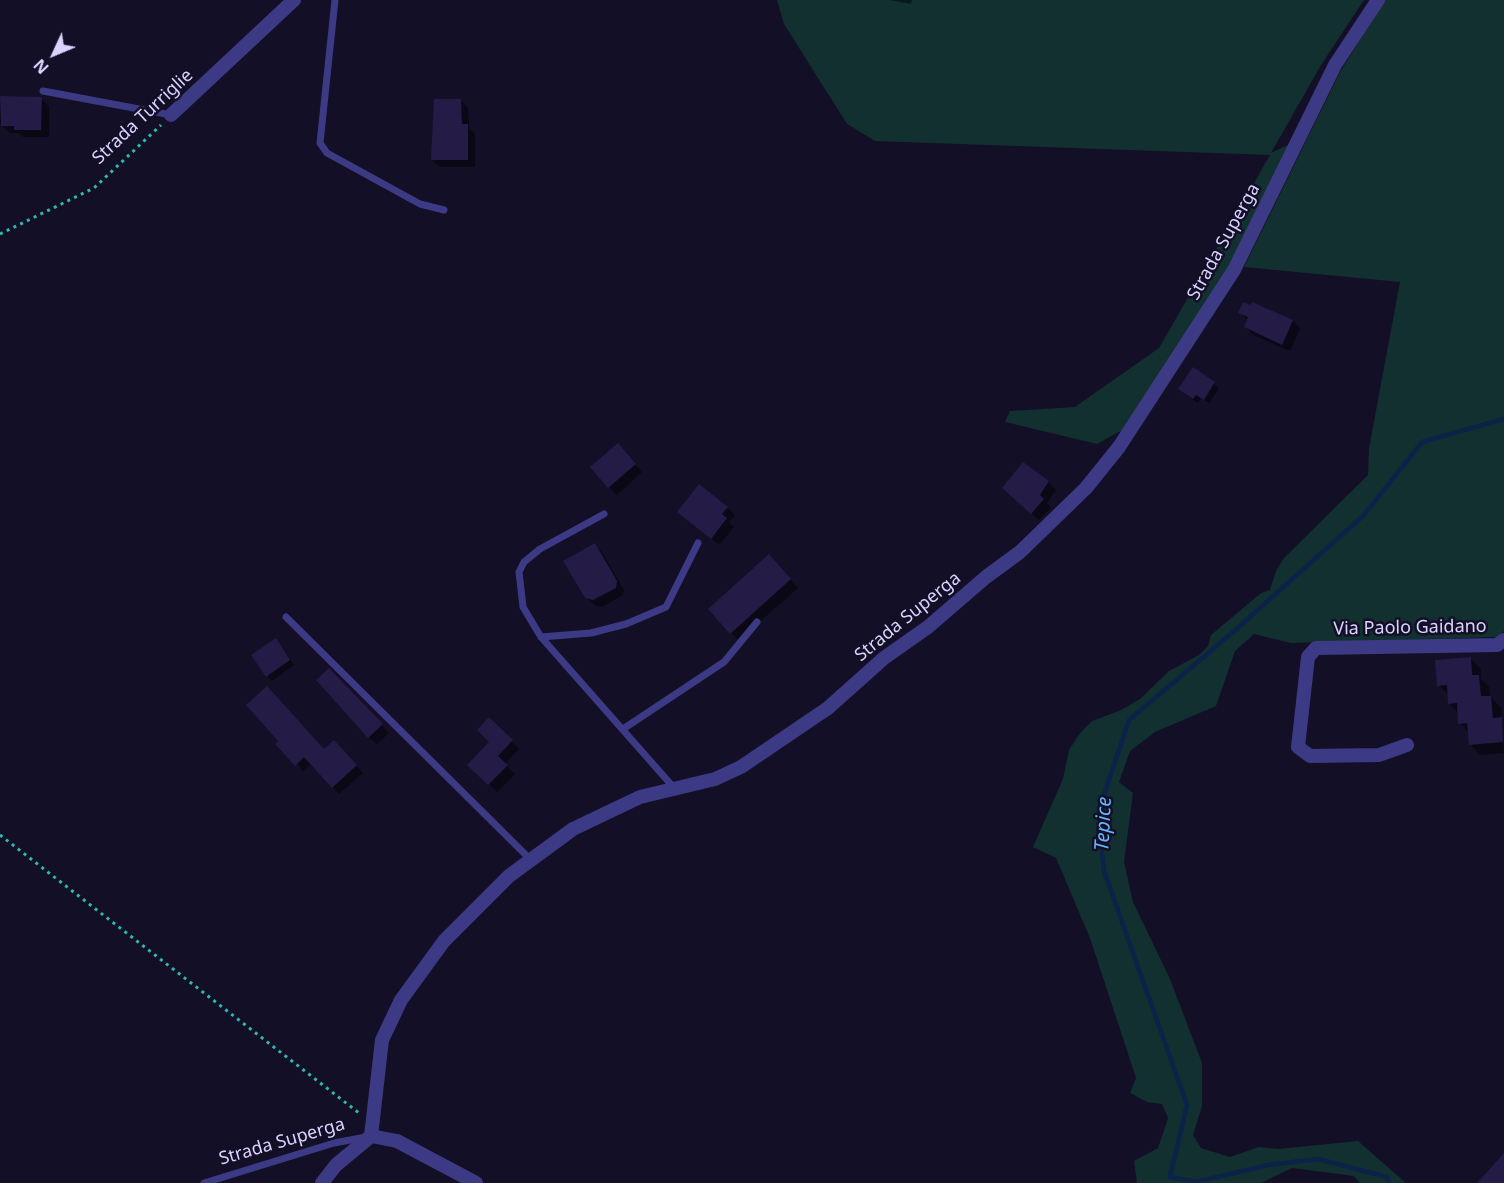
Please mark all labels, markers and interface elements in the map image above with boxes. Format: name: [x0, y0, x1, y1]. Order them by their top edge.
north arrow: [24, 24, 84, 84]
text: N: [29, 54, 53, 79]
street label: Strada Turriglie: [88, 65, 198, 169]
street label: Strada Superga: [1183, 180, 1265, 304]
street label: Strada Superga: [851, 568, 965, 666]
street label: Via Paolo Gaidano: [1333, 616, 1487, 640]
water label: Tepice: [1091, 796, 1117, 852]
street label: Strada Superga: [217, 1114, 347, 1170]

